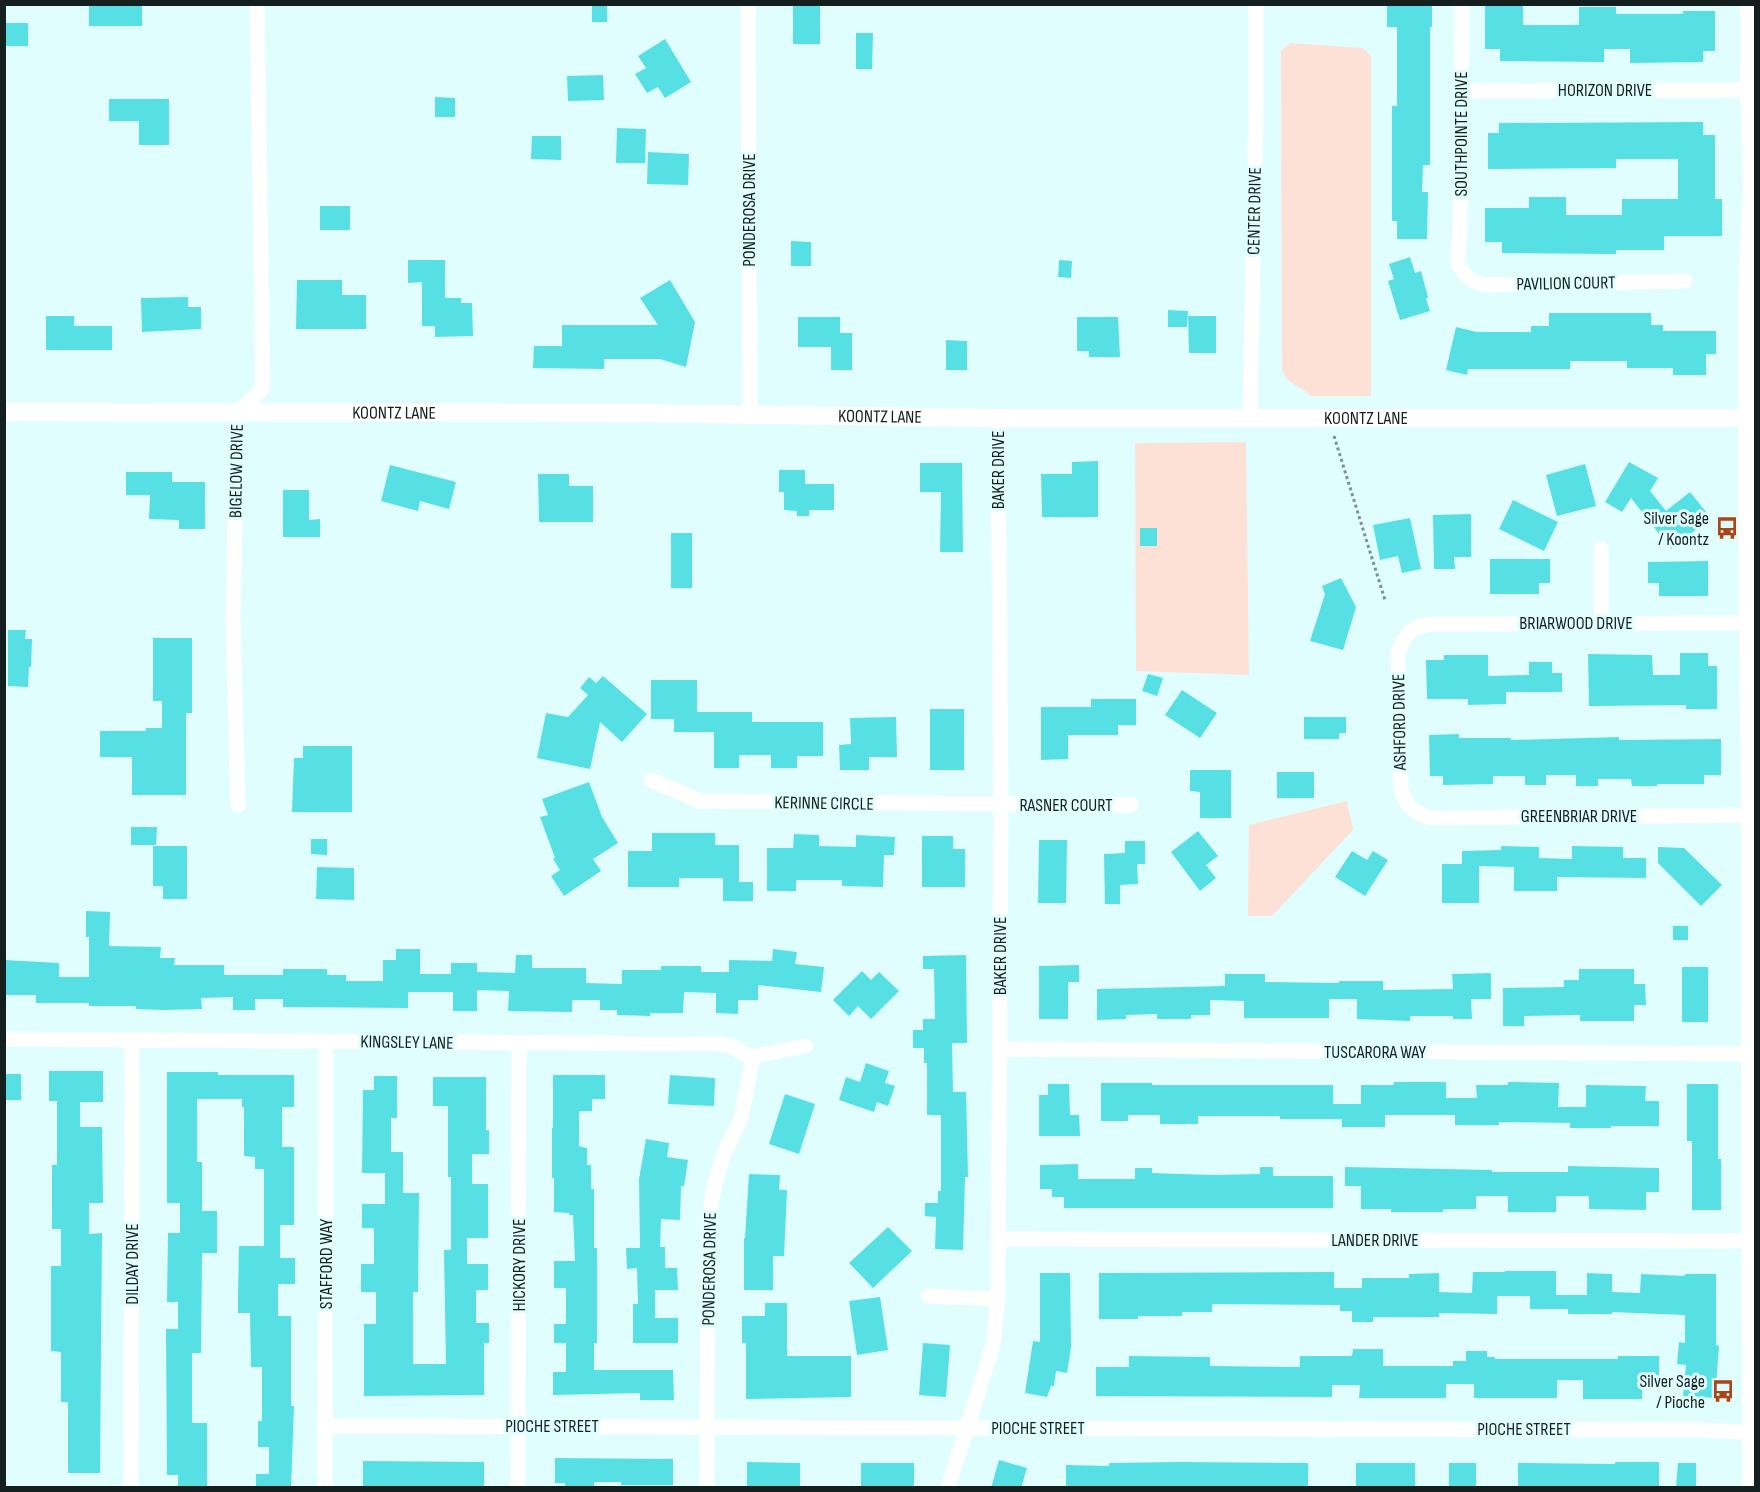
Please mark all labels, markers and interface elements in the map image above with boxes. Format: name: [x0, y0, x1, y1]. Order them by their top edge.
street label: SOUTHPOINTE DRIVE: [1451, 71, 1472, 197]
street label: HORIZON DRIVE: [1558, 80, 1652, 101]
street label: PONDEROSA DRIVE: [739, 153, 760, 267]
street label: CENTER DRIVE: [1243, 167, 1266, 255]
street label: PAVILION COURT: [1516, 272, 1616, 295]
street label: KOONTZ LANE: [352, 403, 436, 424]
street label: KOONTZ LANE: [838, 406, 922, 428]
street label: KOONTZ LANE: [1324, 408, 1408, 429]
street label: BIGELOW DRIVE: [225, 424, 248, 518]
street label: BAKER DRIVE: [988, 431, 1009, 509]
place label: Silver Sage / Koontz: [1644, 508, 1710, 550]
bus stop icon: Silver Sage / Koontz: [1714, 515, 1740, 541]
street label: BRIARWOOD DRIVE: [1519, 613, 1633, 634]
street label: ASHFORD DRIVE: [1388, 674, 1411, 771]
street label: KERINNE CIRCLE: [774, 792, 874, 815]
street label: RASNER COURT: [1019, 795, 1113, 816]
street label: GREENBRIAR DRIVE: [1521, 806, 1637, 827]
street label: BAKER DRIVE: [990, 917, 1011, 995]
street label: KINGSLEY LANE: [360, 1031, 454, 1054]
street label: TUSCARORA WAY: [1324, 1042, 1426, 1063]
street label: PONDEROSA DRIVE: [698, 1212, 721, 1326]
street label: STAFFORD WAY: [316, 1218, 337, 1309]
street label: HICKORY DRIVE: [509, 1218, 530, 1312]
street label: DILDAY DRIVE: [122, 1223, 143, 1305]
street label: LANDER DRIVE: [1331, 1230, 1419, 1251]
place label: Silver Sage / Pioche: [1640, 1371, 1705, 1413]
bus stop icon: Silver Sage / Pioche: [1710, 1378, 1736, 1404]
street label: PIOCHE STREET: [505, 1416, 599, 1437]
street label: PIOCHE STREET: [991, 1418, 1085, 1439]
street label: PIOCHE STREET: [1477, 1419, 1571, 1440]

